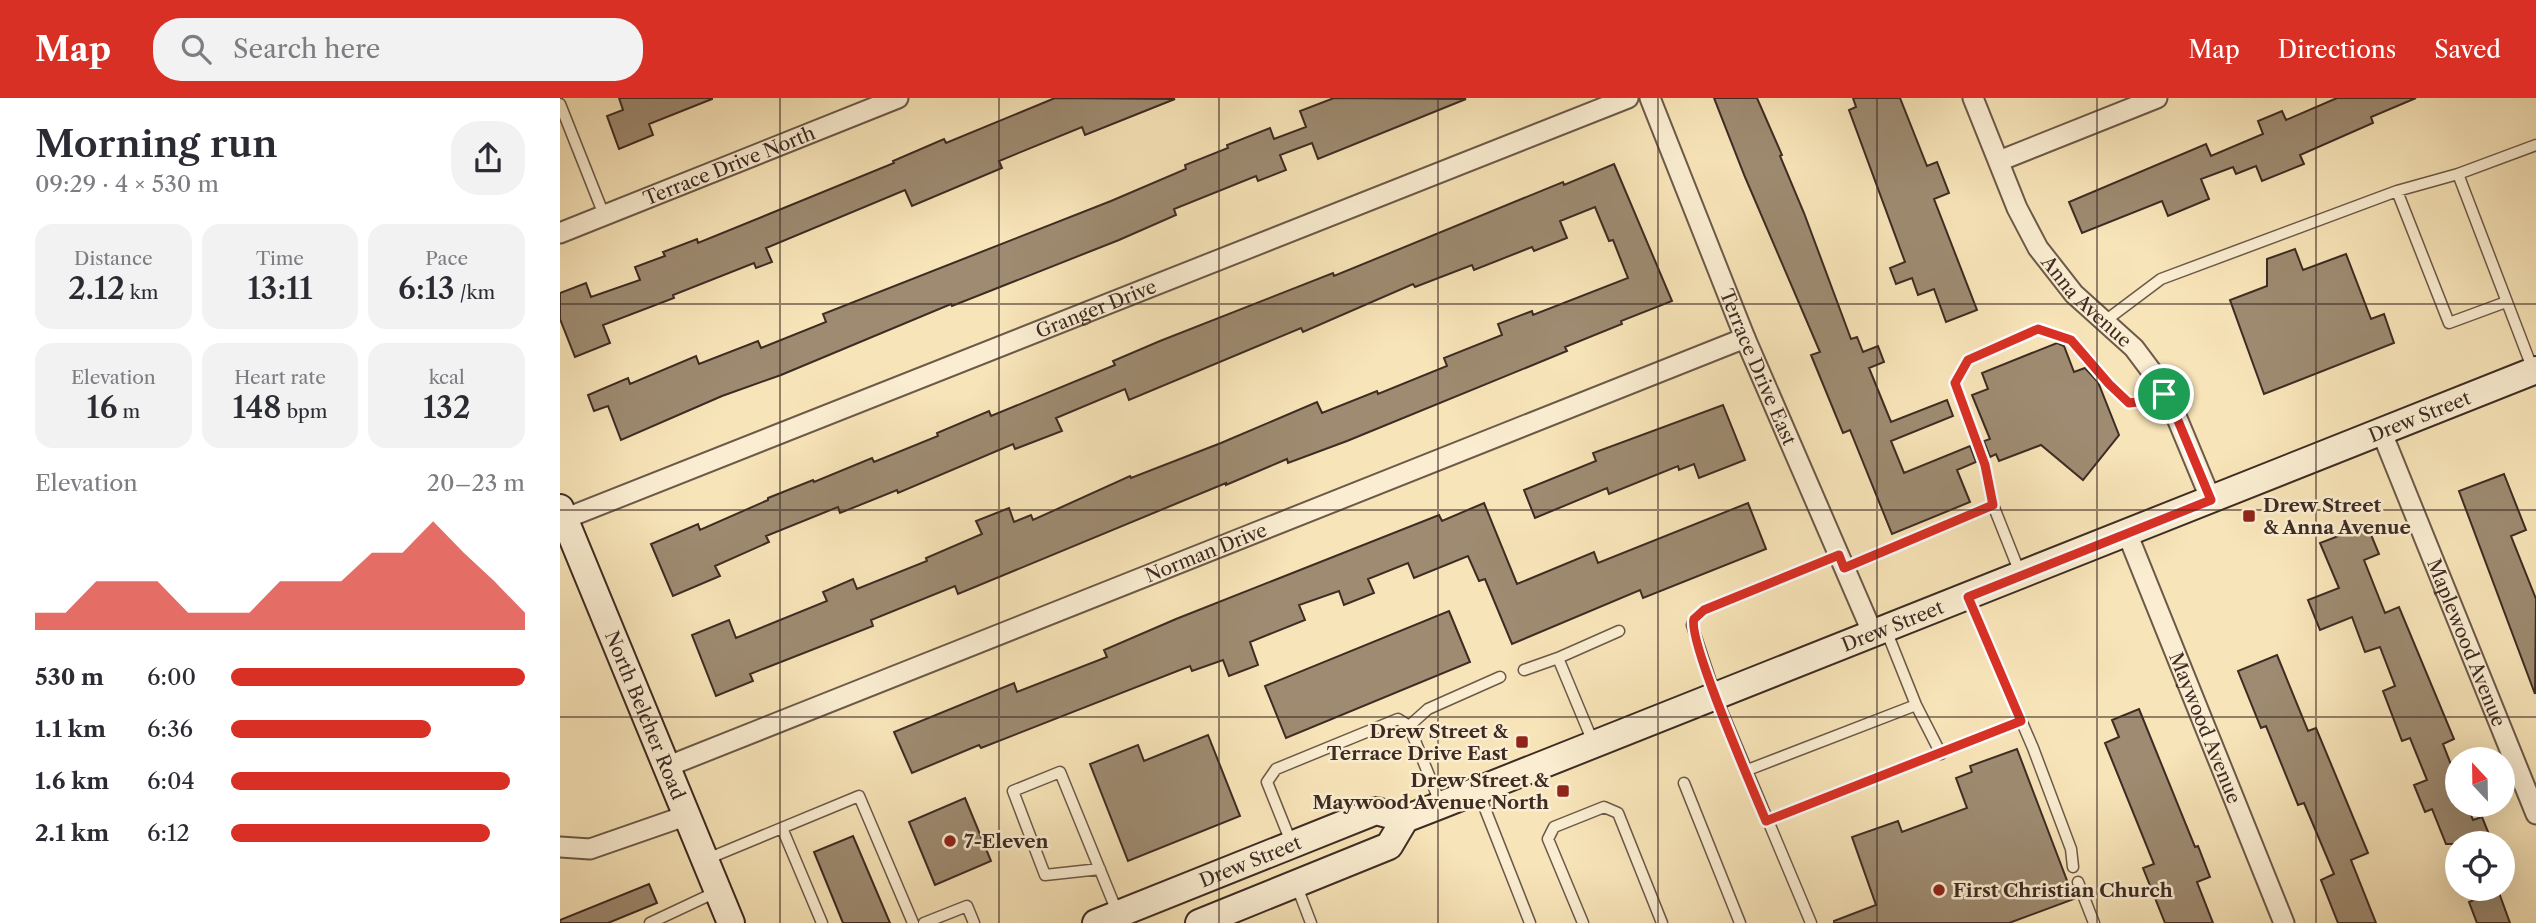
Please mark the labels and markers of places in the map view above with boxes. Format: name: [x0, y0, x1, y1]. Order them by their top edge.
pin: [2134, 364, 2194, 424]
place label: Drew Street & Anna Avenue: [2263, 494, 2411, 539]
marker: Drew Street & Anna Avenue: [2241, 508, 2257, 524]
place label: Drew Street & Terrace Drive East: [1327, 720, 1508, 765]
marker: Drew Street & Terrace Drive East: [1514, 734, 1530, 750]
place label: Drew Street & Maywood Avenue North: [1312, 769, 1549, 814]
marker: Drew Street & Maywood Avenue North: [1555, 783, 1571, 799]
place label: 7-Eleven: [964, 830, 1049, 853]
marker: 7-Eleven: [942, 833, 958, 849]
place label: First Christian Church: [1953, 879, 2173, 902]
marker: First Christian Church: [1931, 882, 1947, 898]

